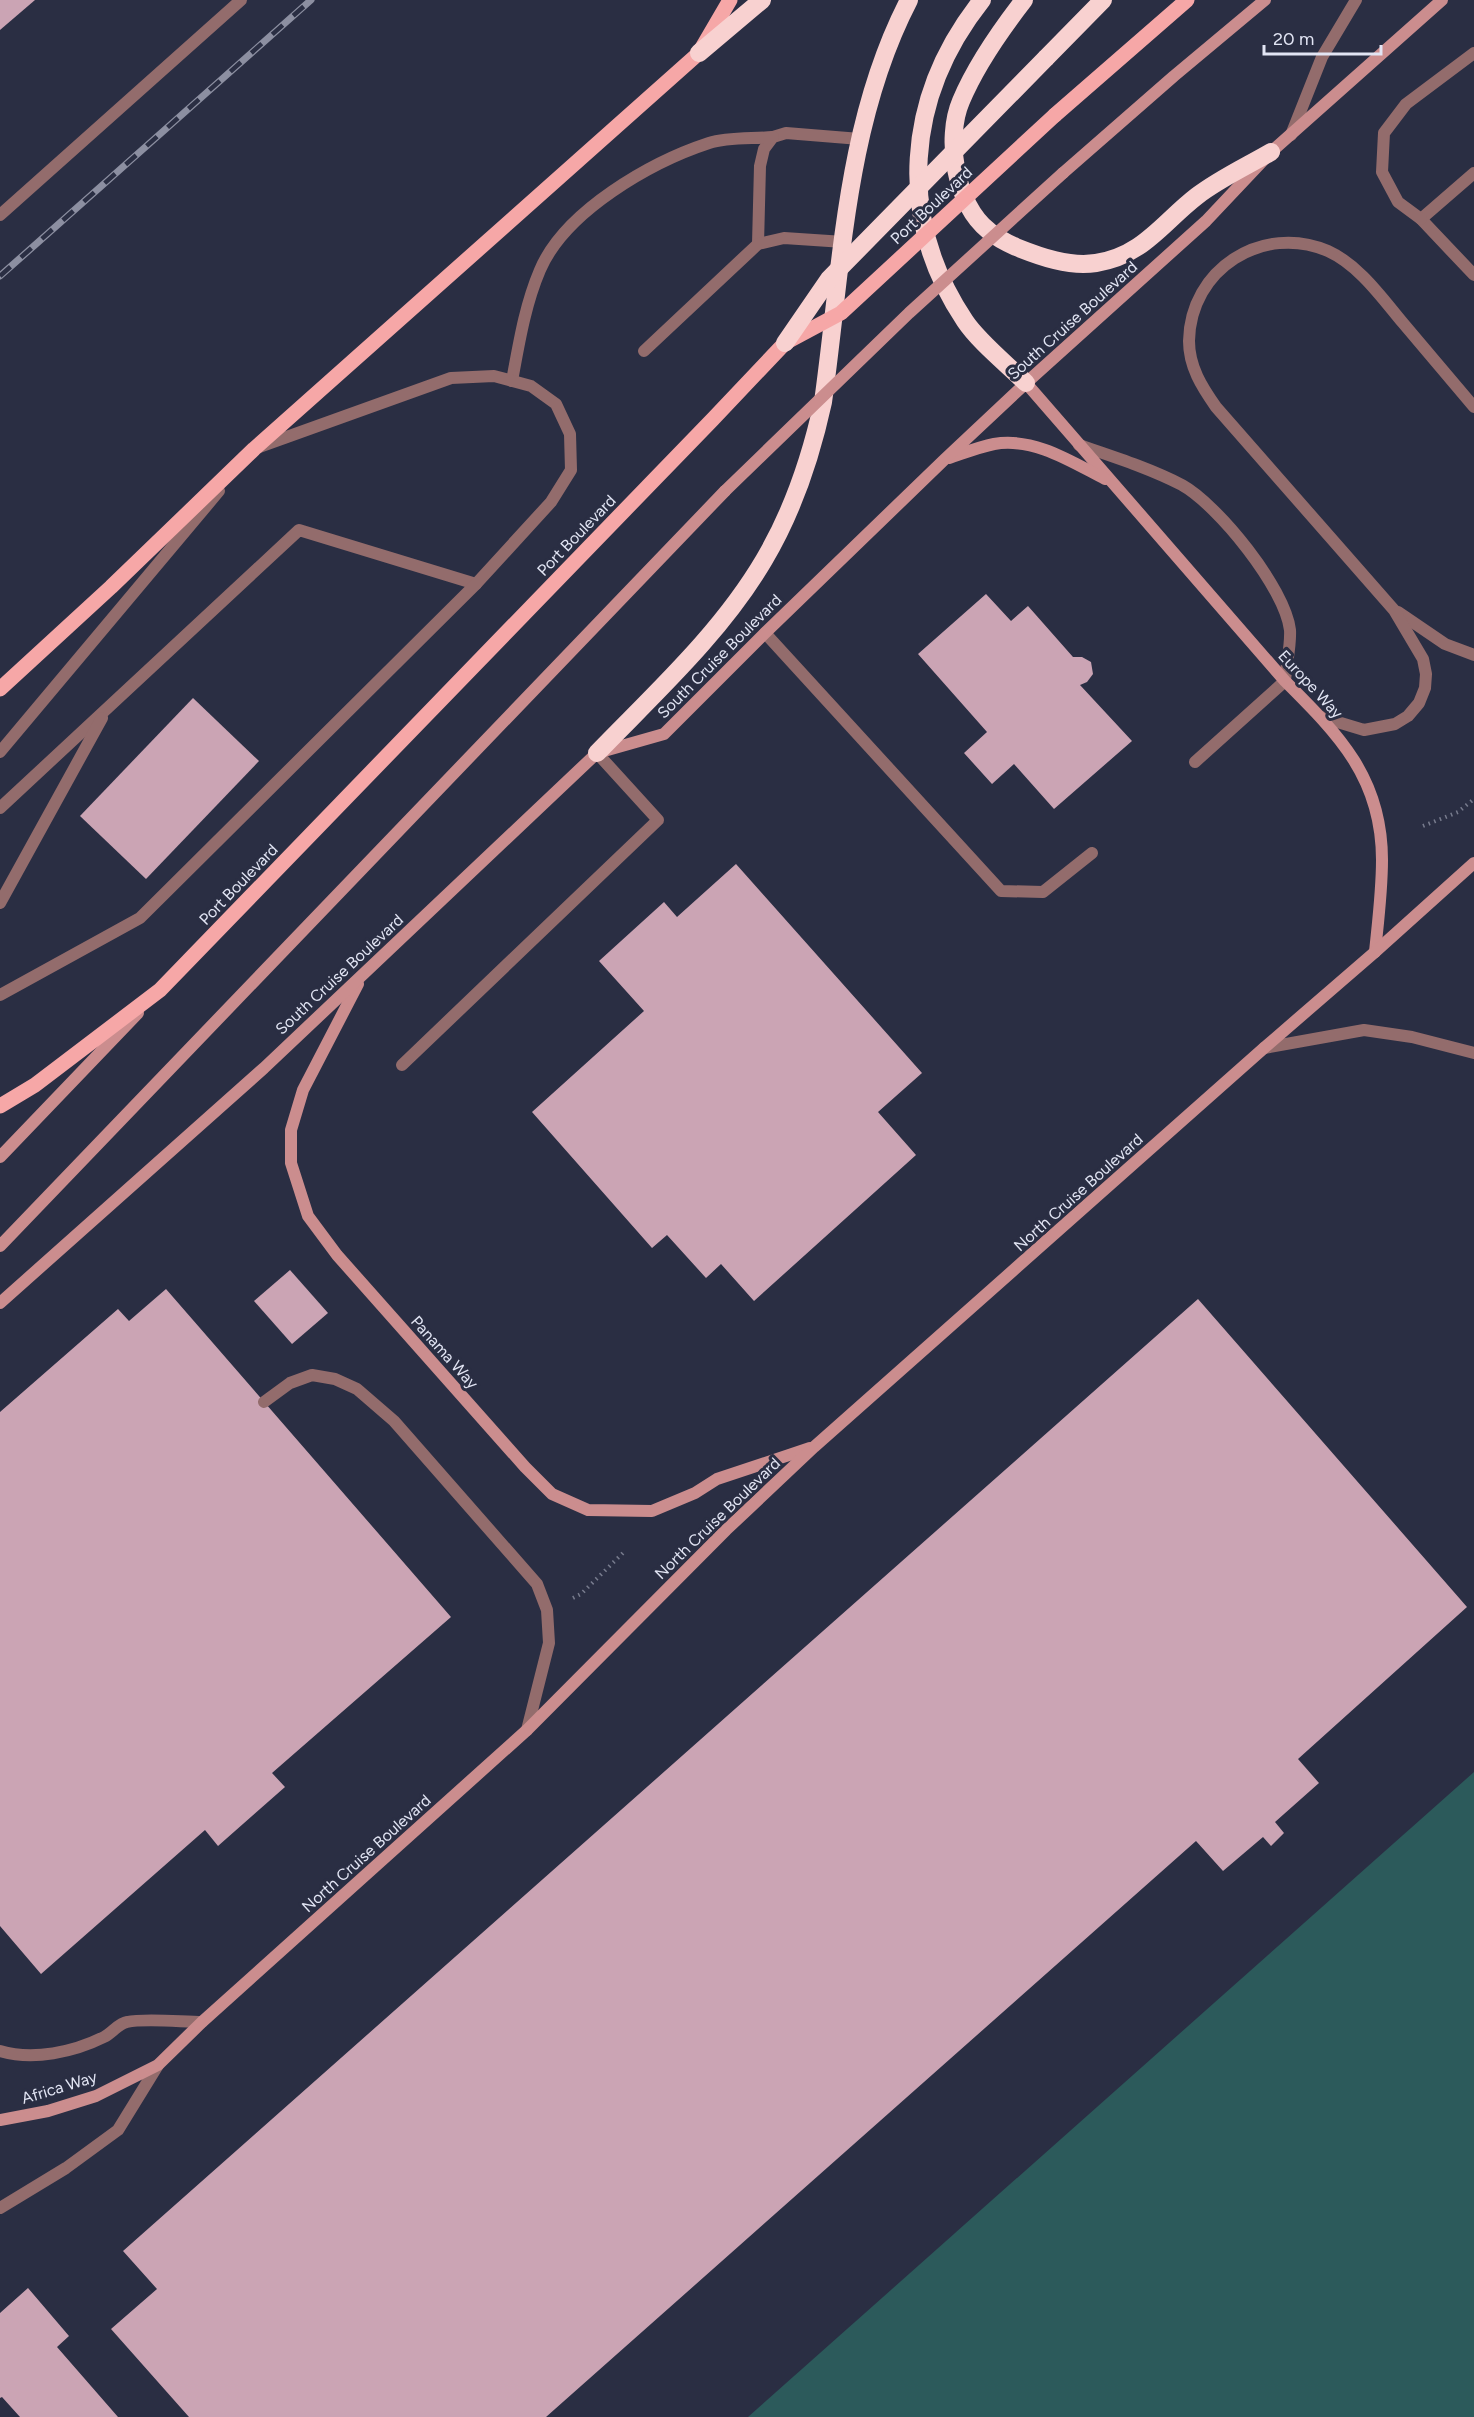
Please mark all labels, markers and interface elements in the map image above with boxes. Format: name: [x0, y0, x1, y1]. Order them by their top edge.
scale bar: [1264, 18, 1381, 56]
text: 20 m: [1273, 28, 1314, 50]
street label: Port Boulevard: [887, 163, 976, 248]
street label: South Cruise Boulevard: [1004, 257, 1141, 384]
street label: Port Boulevard: [533, 491, 620, 580]
street label: South Cruise Boulevard: [653, 590, 785, 722]
street label: Europe Way: [1274, 646, 1347, 723]
street label: Port Boulevard: [195, 840, 282, 929]
street label: South Cruise Boulevard: [272, 910, 407, 1039]
street label: North Cruise Boulevard: [1010, 1129, 1147, 1255]
street label: Panama Way: [407, 1312, 483, 1393]
street label: North Cruise Boulevard: [651, 1454, 784, 1583]
street label: North Cruise Boulevard: [298, 1790, 435, 1916]
street label: Africa Way: [19, 2067, 100, 2108]

